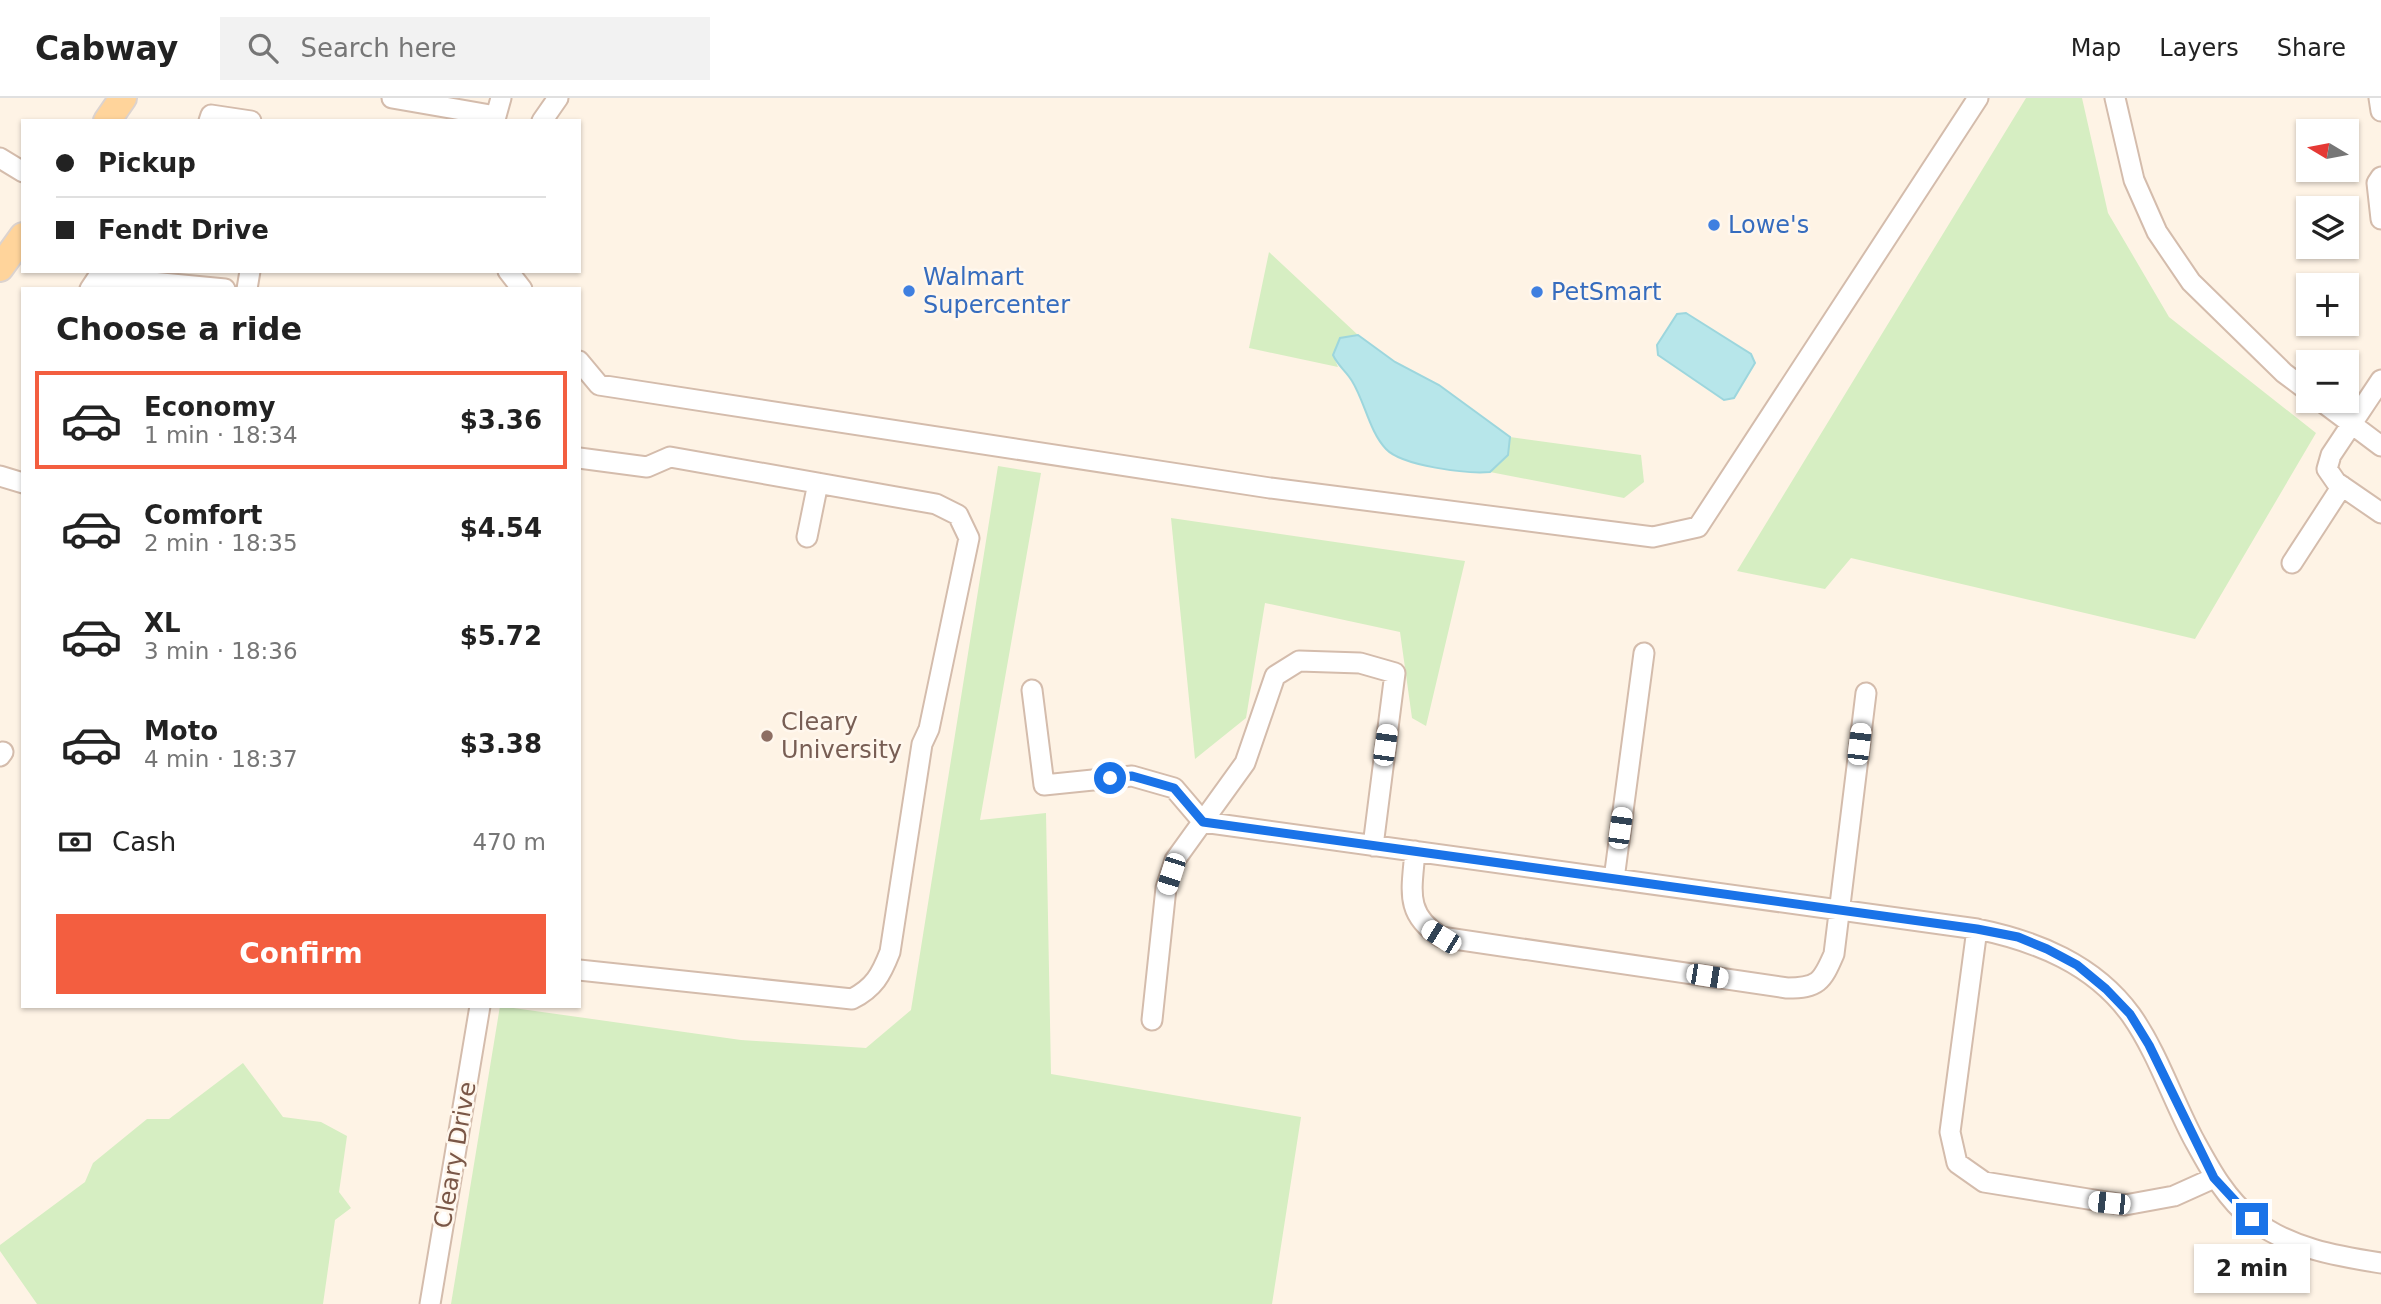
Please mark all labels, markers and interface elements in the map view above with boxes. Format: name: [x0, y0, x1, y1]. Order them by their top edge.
search box: [220, 17, 710, 80]
text: Cabway: [35, 29, 178, 68]
icon: search: [244, 29, 282, 67]
text: Search here: [300, 33, 457, 63]
text: Map: [2071, 34, 2121, 62]
text: Layers: [2159, 34, 2239, 62]
text: Share: [2277, 34, 2346, 62]
north arrow: [2296, 119, 2359, 182]
map controls: [2296, 119, 2359, 413]
text: Pickup: [98, 148, 196, 178]
button: layers: [2296, 196, 2359, 259]
place label: Lowe's: [1728, 211, 1809, 239]
text: Fendt Drive: [98, 215, 269, 245]
marker: Lowe's: [1706, 217, 1722, 233]
place label: Walmart Supercenter: [923, 263, 1070, 319]
button: +: [2296, 273, 2359, 336]
place label: PetSmart: [1551, 278, 1661, 306]
marker: Walmart Supercenter: [901, 283, 917, 299]
marker: PetSmart: [1529, 284, 1545, 300]
text: Choose a ride: [56, 310, 302, 348]
button: −: [2296, 350, 2359, 413]
icon: car: [60, 389, 123, 452]
text: Economy: [144, 392, 275, 422]
text: $3.36: [460, 405, 542, 435]
text: 1 min · 18:34: [144, 422, 298, 448]
icon: car: [60, 497, 123, 560]
text: Comfort: [144, 500, 262, 530]
text: $4.54: [460, 513, 542, 543]
text: 2 min · 18:35: [144, 530, 298, 556]
icon: car: [60, 605, 123, 668]
text: XL: [144, 608, 181, 638]
text: $5.72: [460, 621, 542, 651]
text: 3 min · 18:36: [144, 638, 298, 664]
place label: Cleary University: [781, 708, 902, 764]
icon: car: [60, 713, 123, 776]
text: Moto: [144, 716, 218, 746]
car: [1847, 722, 1872, 766]
car: [1372, 723, 1399, 767]
marker: Cleary University: [759, 728, 775, 744]
text: $3.38: [460, 729, 542, 759]
text: 4 min · 18:37: [144, 746, 298, 772]
route start: [1094, 762, 1126, 794]
car: [1607, 806, 1634, 850]
icon: cash: [56, 823, 94, 861]
text: Cash: [112, 827, 176, 857]
text: 470 m: [472, 829, 546, 855]
car: [1155, 851, 1188, 897]
button: Confirm: [56, 914, 546, 994]
car: [1418, 917, 1465, 957]
car: [1685, 962, 1730, 990]
street label: Cleary Drive: [428, 1079, 482, 1231]
car: [2088, 1190, 2131, 1216]
route end: [2236, 1203, 2268, 1235]
callout: 2 min: [2194, 1244, 2310, 1292]
text: 2 min: [2216, 1255, 2288, 1281]

